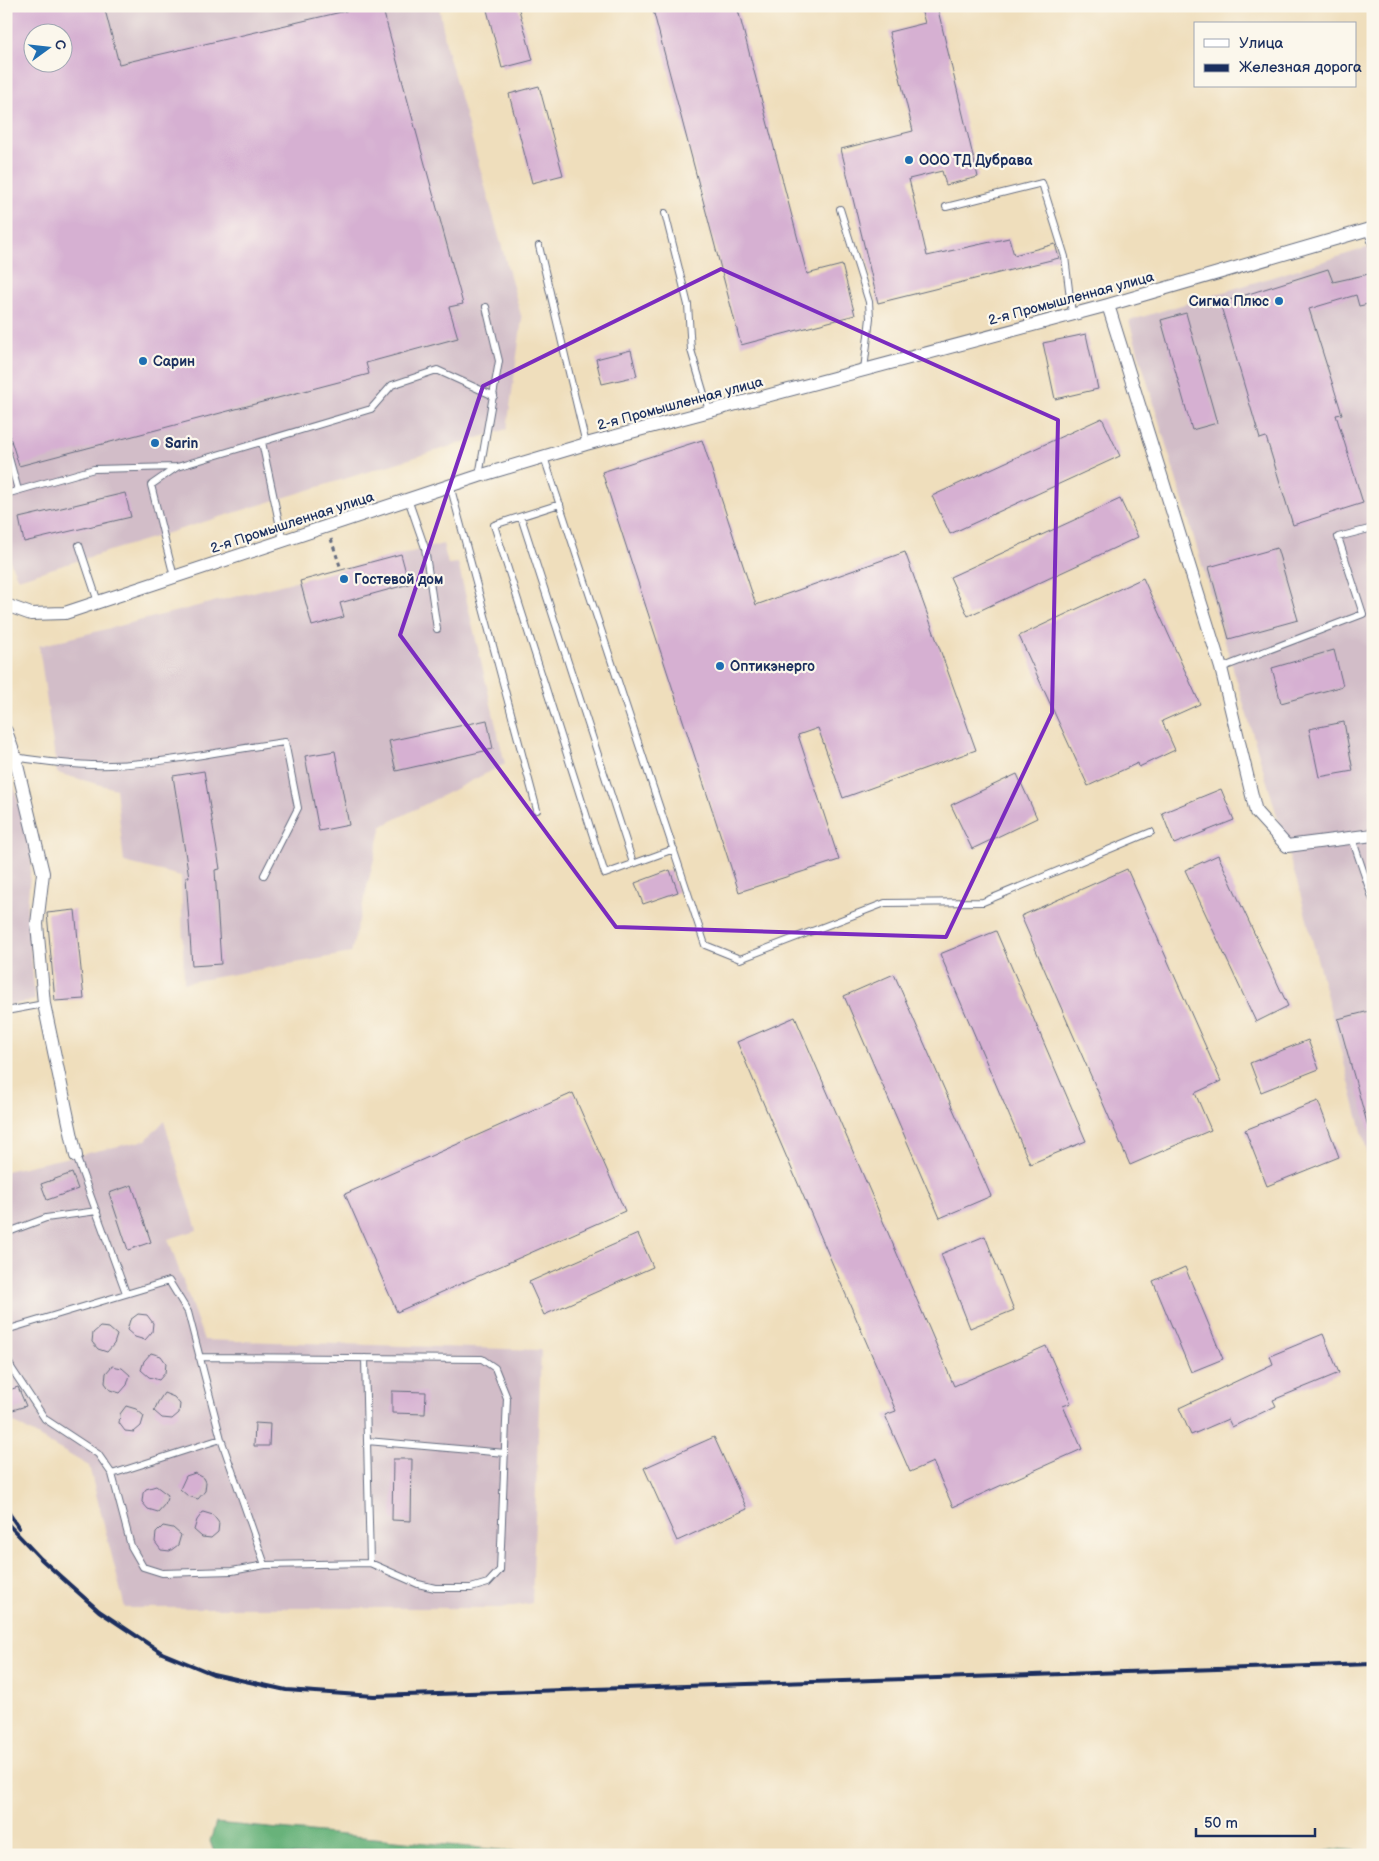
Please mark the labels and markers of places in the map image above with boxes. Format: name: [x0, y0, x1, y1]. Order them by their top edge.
place label: ООО ТД Дубрава: [919, 152, 1033, 169]
marker: ООО ТД Дубрава: [903, 154, 915, 166]
place label: Сигма Плюс: [1189, 293, 1269, 310]
marker: Сигма Плюс: [1273, 295, 1285, 307]
place label: Сарин: [153, 353, 195, 370]
marker: Сарин: [137, 355, 149, 367]
place label: Sarin: [165, 435, 199, 452]
marker: Sarin: [149, 437, 161, 449]
place label: Гостевой дом: [354, 571, 443, 588]
marker: Гостевой дом: [338, 573, 350, 585]
place label: Оптикэнерго: [730, 658, 815, 675]
marker: Оптикэнерго: [714, 660, 726, 672]

